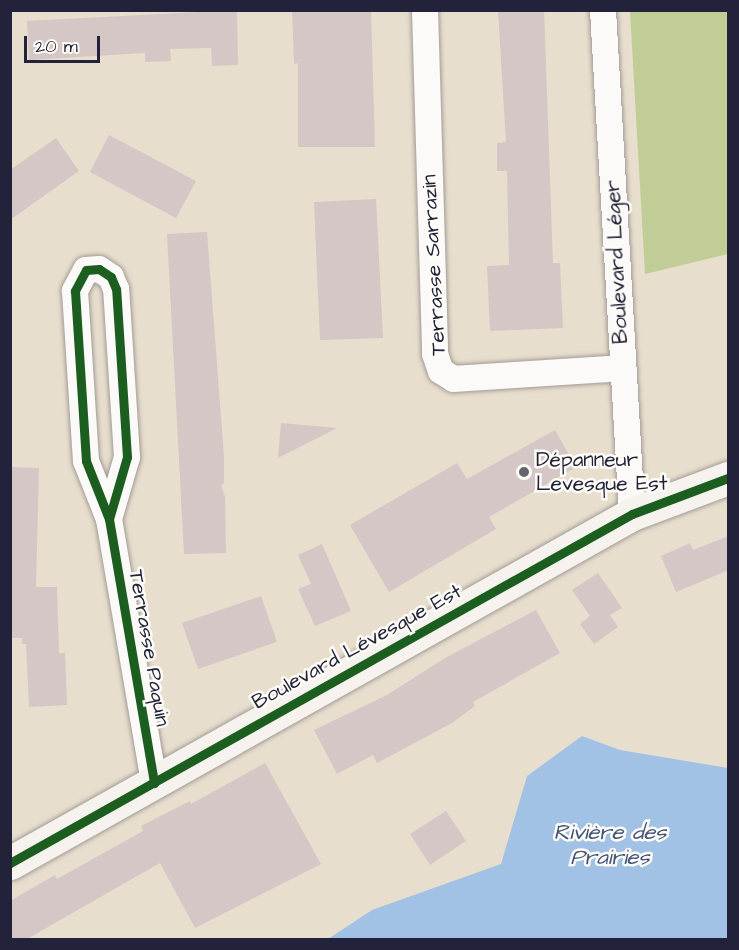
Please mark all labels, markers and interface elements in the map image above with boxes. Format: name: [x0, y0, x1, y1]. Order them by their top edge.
scale bar: [27, 24, 104, 62]
text: 20 m: [35, 34, 78, 59]
street label: Terrasse Sarrazin: [417, 174, 451, 356]
street label: Boulevard Léger: [600, 179, 634, 345]
place label: Dépanneur Levesque Est: [536, 447, 667, 497]
marker: Dépanneur Levesque Est: [517, 465, 531, 479]
street label: Terrasse Paquin: [123, 568, 175, 728]
street label: Boulevard Lévesque Est: [248, 579, 466, 715]
water label: Rivière des Prairies: [554, 819, 666, 870]

